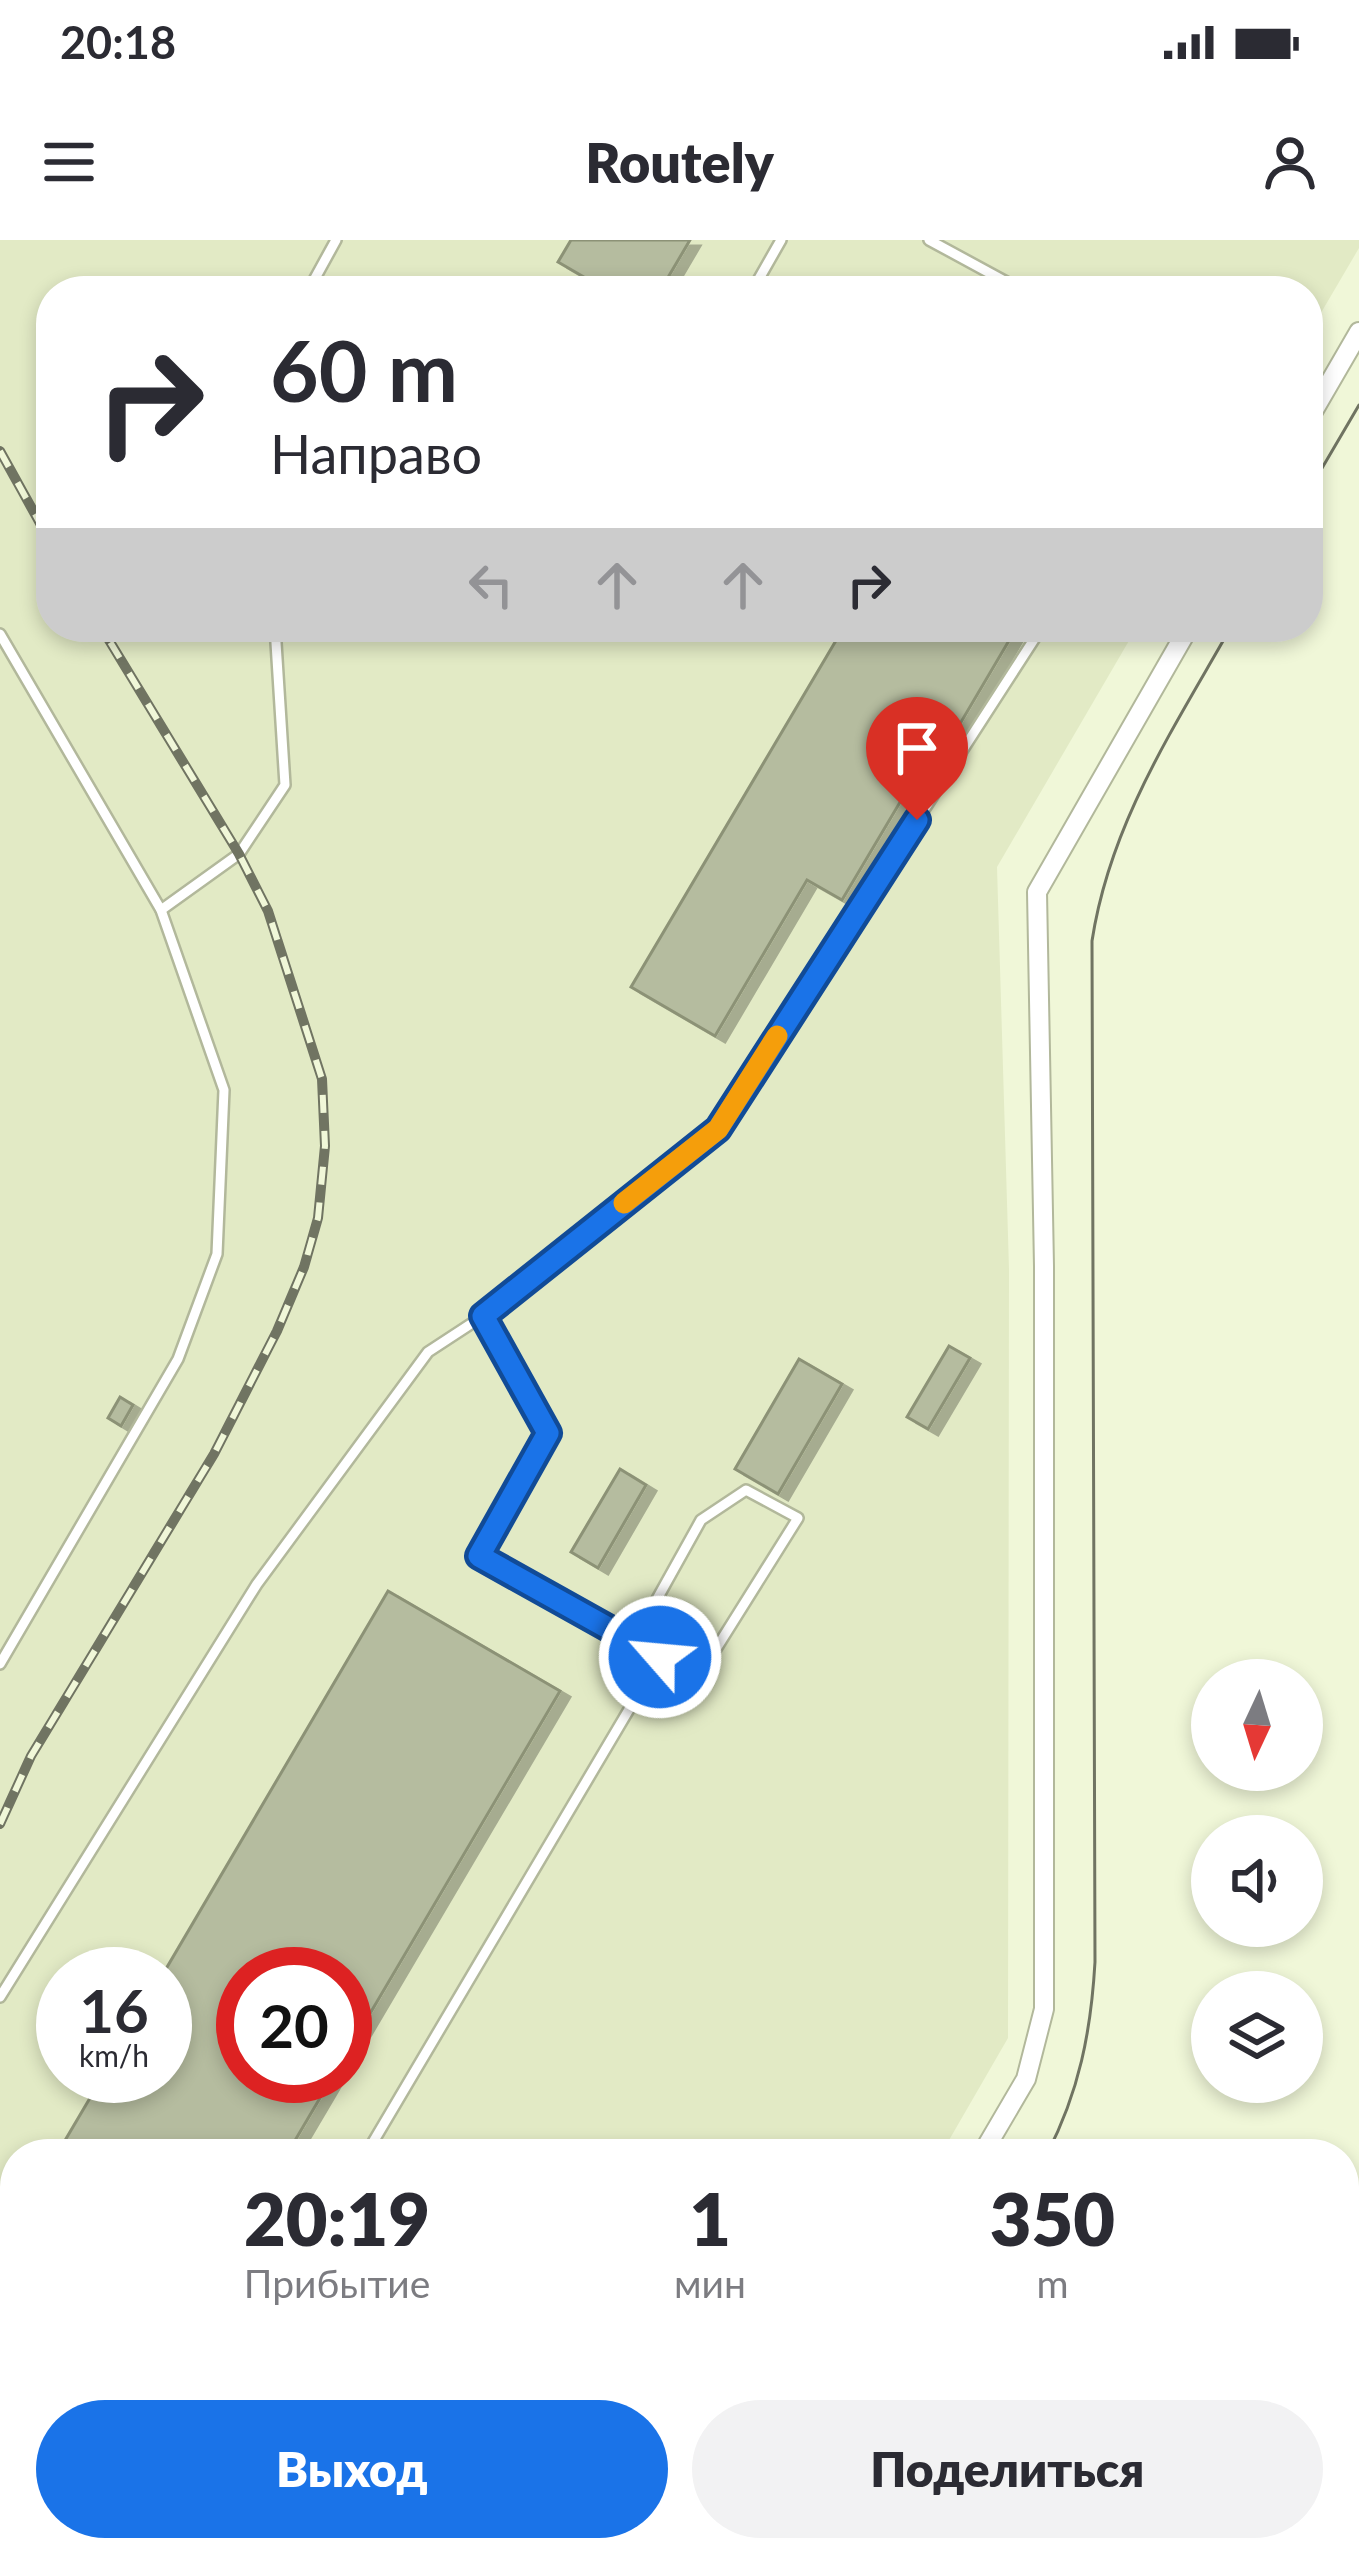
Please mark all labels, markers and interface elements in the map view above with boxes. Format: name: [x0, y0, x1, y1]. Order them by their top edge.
text: 20:18: [60, 15, 176, 69]
icon: menu: [36, 129, 102, 195]
icon: person: [1257, 129, 1323, 195]
text: Routely: [585, 130, 774, 195]
text: 60 m: [270, 319, 458, 420]
icon: right: [72, 324, 228, 480]
text: Направо: [270, 421, 482, 486]
icon: left: [458, 552, 524, 618]
icon: ahead: [584, 552, 650, 618]
icon: ahead: [710, 552, 776, 618]
icon: right: [836, 552, 902, 618]
pin: [866, 697, 968, 820]
icon: arrive: [884, 715, 950, 781]
position arrow: [597, 1594, 723, 1720]
north arrow: [1191, 1659, 1323, 1791]
map controls: [1191, 1659, 1323, 2103]
button: sound: [1191, 1815, 1323, 1947]
speed limit sign: 20: [216, 1947, 372, 2103]
button: layers: [1191, 1971, 1323, 2103]
text: 16: [79, 1974, 149, 2046]
text: km/h: [79, 2037, 149, 2073]
text: 20:19: [244, 2175, 430, 2261]
text: 1: [689, 2175, 731, 2261]
text: 350: [990, 2175, 1115, 2261]
text: Прибытие: [244, 2260, 430, 2306]
text: мин: [674, 2260, 746, 2306]
text: m: [1036, 2260, 1069, 2306]
button: Выход: [36, 2400, 668, 2538]
button: Поделиться: [692, 2400, 1323, 2538]

